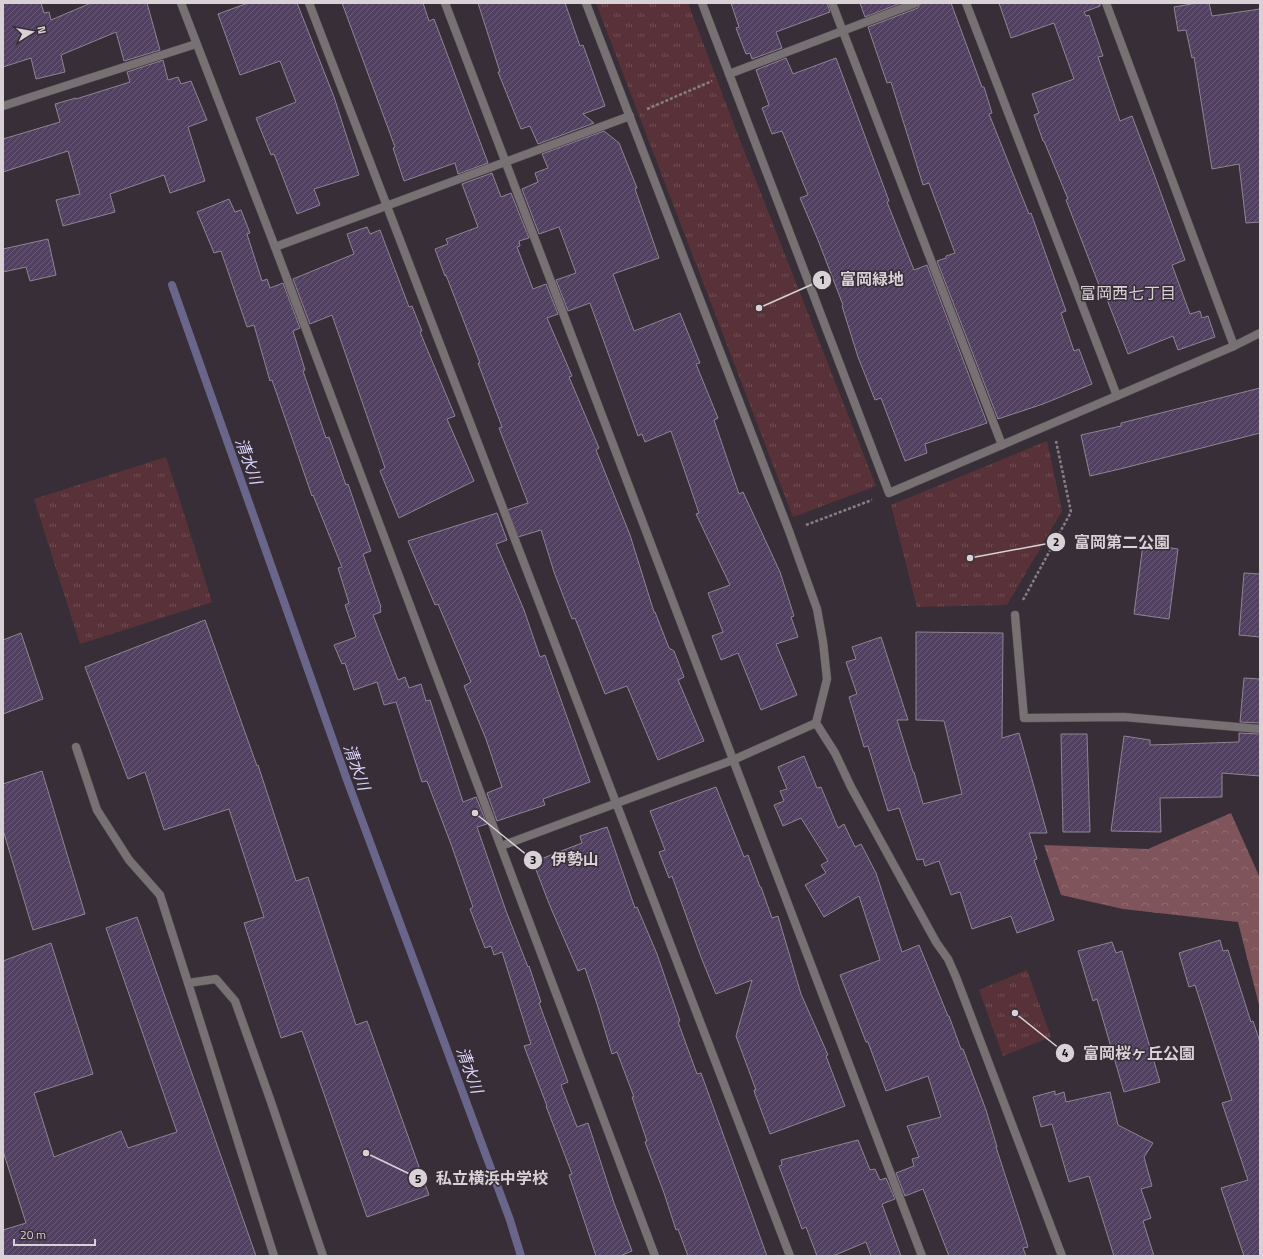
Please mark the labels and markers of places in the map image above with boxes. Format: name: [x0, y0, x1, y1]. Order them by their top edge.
callout: 富岡緑地: [812, 266, 912, 294]
callout: 富岡第二公園: [1046, 528, 1178, 556]
callout: 伊勢山: [523, 846, 607, 874]
callout: 富岡桜ヶ丘公園: [1055, 1039, 1203, 1067]
callout: 私立横浜中学校: [408, 1164, 556, 1192]

